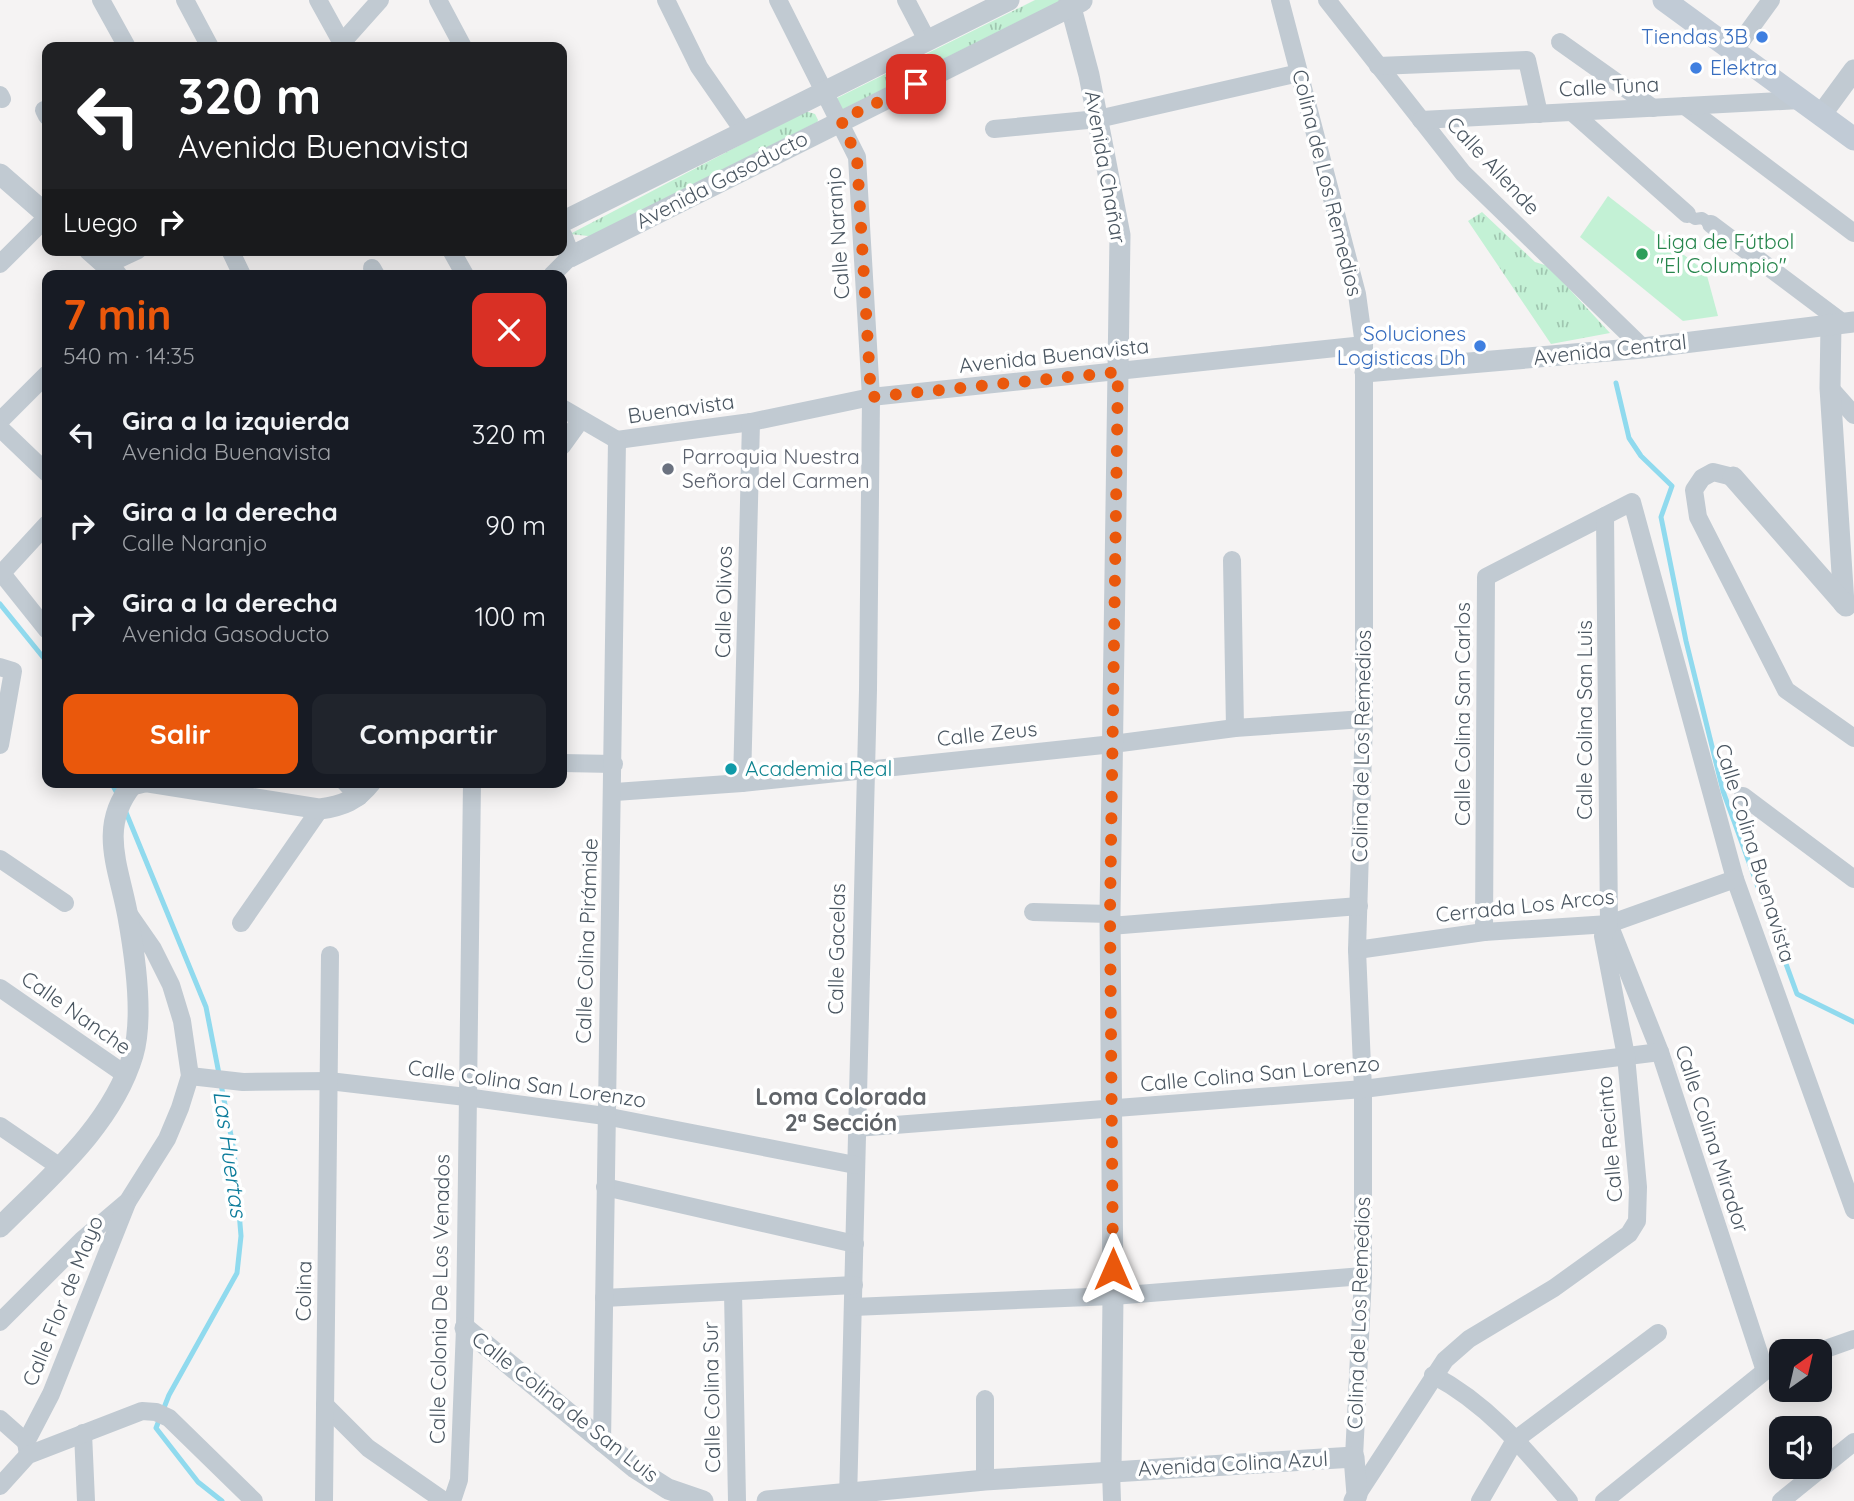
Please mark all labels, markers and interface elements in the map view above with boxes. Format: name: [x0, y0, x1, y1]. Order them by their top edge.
place label: Tiendas 3B: [1641, 23, 1748, 49]
marker: Tiendas 3B: [1754, 29, 1770, 45]
pin: [886, 54, 946, 114]
place label: Elektra: [1710, 54, 1777, 80]
marker: Elektra: [1688, 60, 1704, 76]
text: 320 m: [178, 65, 321, 126]
icon: arrive: [897, 65, 935, 103]
street label: Colina de Los Remedios: [1287, 67, 1369, 299]
icon: left: [63, 70, 154, 161]
street label: Calle Tuna: [1558, 70, 1660, 102]
street label: Avenida Chañar: [1080, 88, 1132, 245]
street label: Calle Allende: [1442, 111, 1546, 220]
street label: Avenida Gasoducto: [631, 125, 812, 234]
text: Avenida Buenavista: [178, 126, 469, 166]
street label: Calle Naranjo: [819, 166, 855, 300]
icon: right: [152, 203, 190, 241]
text: Luego: [63, 206, 138, 239]
place label: Liga de Fútbol "El Columpio": [1656, 228, 1794, 278]
marker: Liga de Fútbol "El Columpio": [1634, 246, 1650, 262]
text: 7 min: [63, 288, 172, 341]
button: close: [472, 293, 546, 367]
place label: Soluciones Logisticas Dh: [1337, 320, 1466, 370]
street label: Avenida Central: [1532, 328, 1688, 370]
street label: Avenida Buenavista: [958, 332, 1150, 378]
marker: Soluciones Logisticas Dh: [1472, 338, 1488, 354]
text: 540 m · 14:35: [63, 341, 195, 370]
street label: Buenavista: [626, 388, 736, 428]
text: Gira a la izquierda: [122, 404, 350, 437]
icon: left: [63, 416, 101, 454]
text: 320 m: [472, 418, 546, 451]
text: Avenida Buenavista: [122, 437, 331, 466]
place label: Parroquia Nuestra Señora del Carmen: [682, 443, 870, 493]
marker: Parroquia Nuestra Señora del Carmen: [660, 461, 676, 477]
text: Gira a la derecha: [122, 495, 338, 528]
icon: right: [63, 507, 101, 545]
text: 90 m: [485, 509, 546, 542]
text: Calle Naranjo: [122, 528, 267, 557]
street label: Calle Olivos: [709, 546, 737, 658]
text: Gira a la derecha: [122, 586, 338, 619]
icon: right: [63, 598, 101, 636]
text: 100 m: [475, 600, 546, 633]
street label: Calle Colina San Carlos: [1449, 602, 1475, 826]
text: Avenida Gasoducto: [122, 619, 329, 648]
street label: Calle Colina San Luis: [1571, 620, 1597, 820]
street label: Colina de Los Remedios: [1346, 629, 1376, 863]
button: Salir: [63, 694, 298, 774]
button: Compartir: [312, 694, 546, 774]
street label: Calle Zeus: [936, 715, 1038, 751]
street label: Calle Colina Buenavista: [1710, 740, 1802, 965]
place label: Academia Real: [745, 755, 892, 781]
marker: Academia Real: [723, 761, 739, 777]
street label: Calle Colina Pirámide: [569, 838, 603, 1044]
street label: Calle Gacelas: [822, 883, 850, 1015]
street label: Cerrada Los Arcos: [1434, 883, 1615, 927]
street label: Calle Nanche: [17, 965, 137, 1060]
street label: Calle Colina Mirador: [1670, 1042, 1756, 1236]
street label: Calle Colina San Lorenzo: [1139, 1050, 1381, 1096]
street label: Calle Colina San Lorenzo: [406, 1053, 648, 1113]
street label: Calle Recinto: [1591, 1075, 1627, 1203]
district label: Loma Colorada 2ª Sección: [755, 1082, 927, 1137]
water label: Las Huertas: [207, 1089, 254, 1221]
street label: Calle Colonia De Los Venados: [423, 1154, 455, 1444]
street label: Colina de Los Remedios: [1341, 1196, 1375, 1430]
street label: Calle Flor de Mayo: [16, 1212, 108, 1390]
position arrow: [1076, 1232, 1150, 1306]
street label: Colina: [289, 1260, 317, 1322]
street label: Calle Colina Sur: [697, 1321, 725, 1473]
street label: Calle Colina de San Luis: [467, 1325, 664, 1487]
north arrow: [1769, 1339, 1832, 1402]
map controls: [1769, 1339, 1832, 1479]
button: sound: [1769, 1416, 1832, 1479]
street label: Avenida Colina Azul: [1137, 1445, 1329, 1481]

